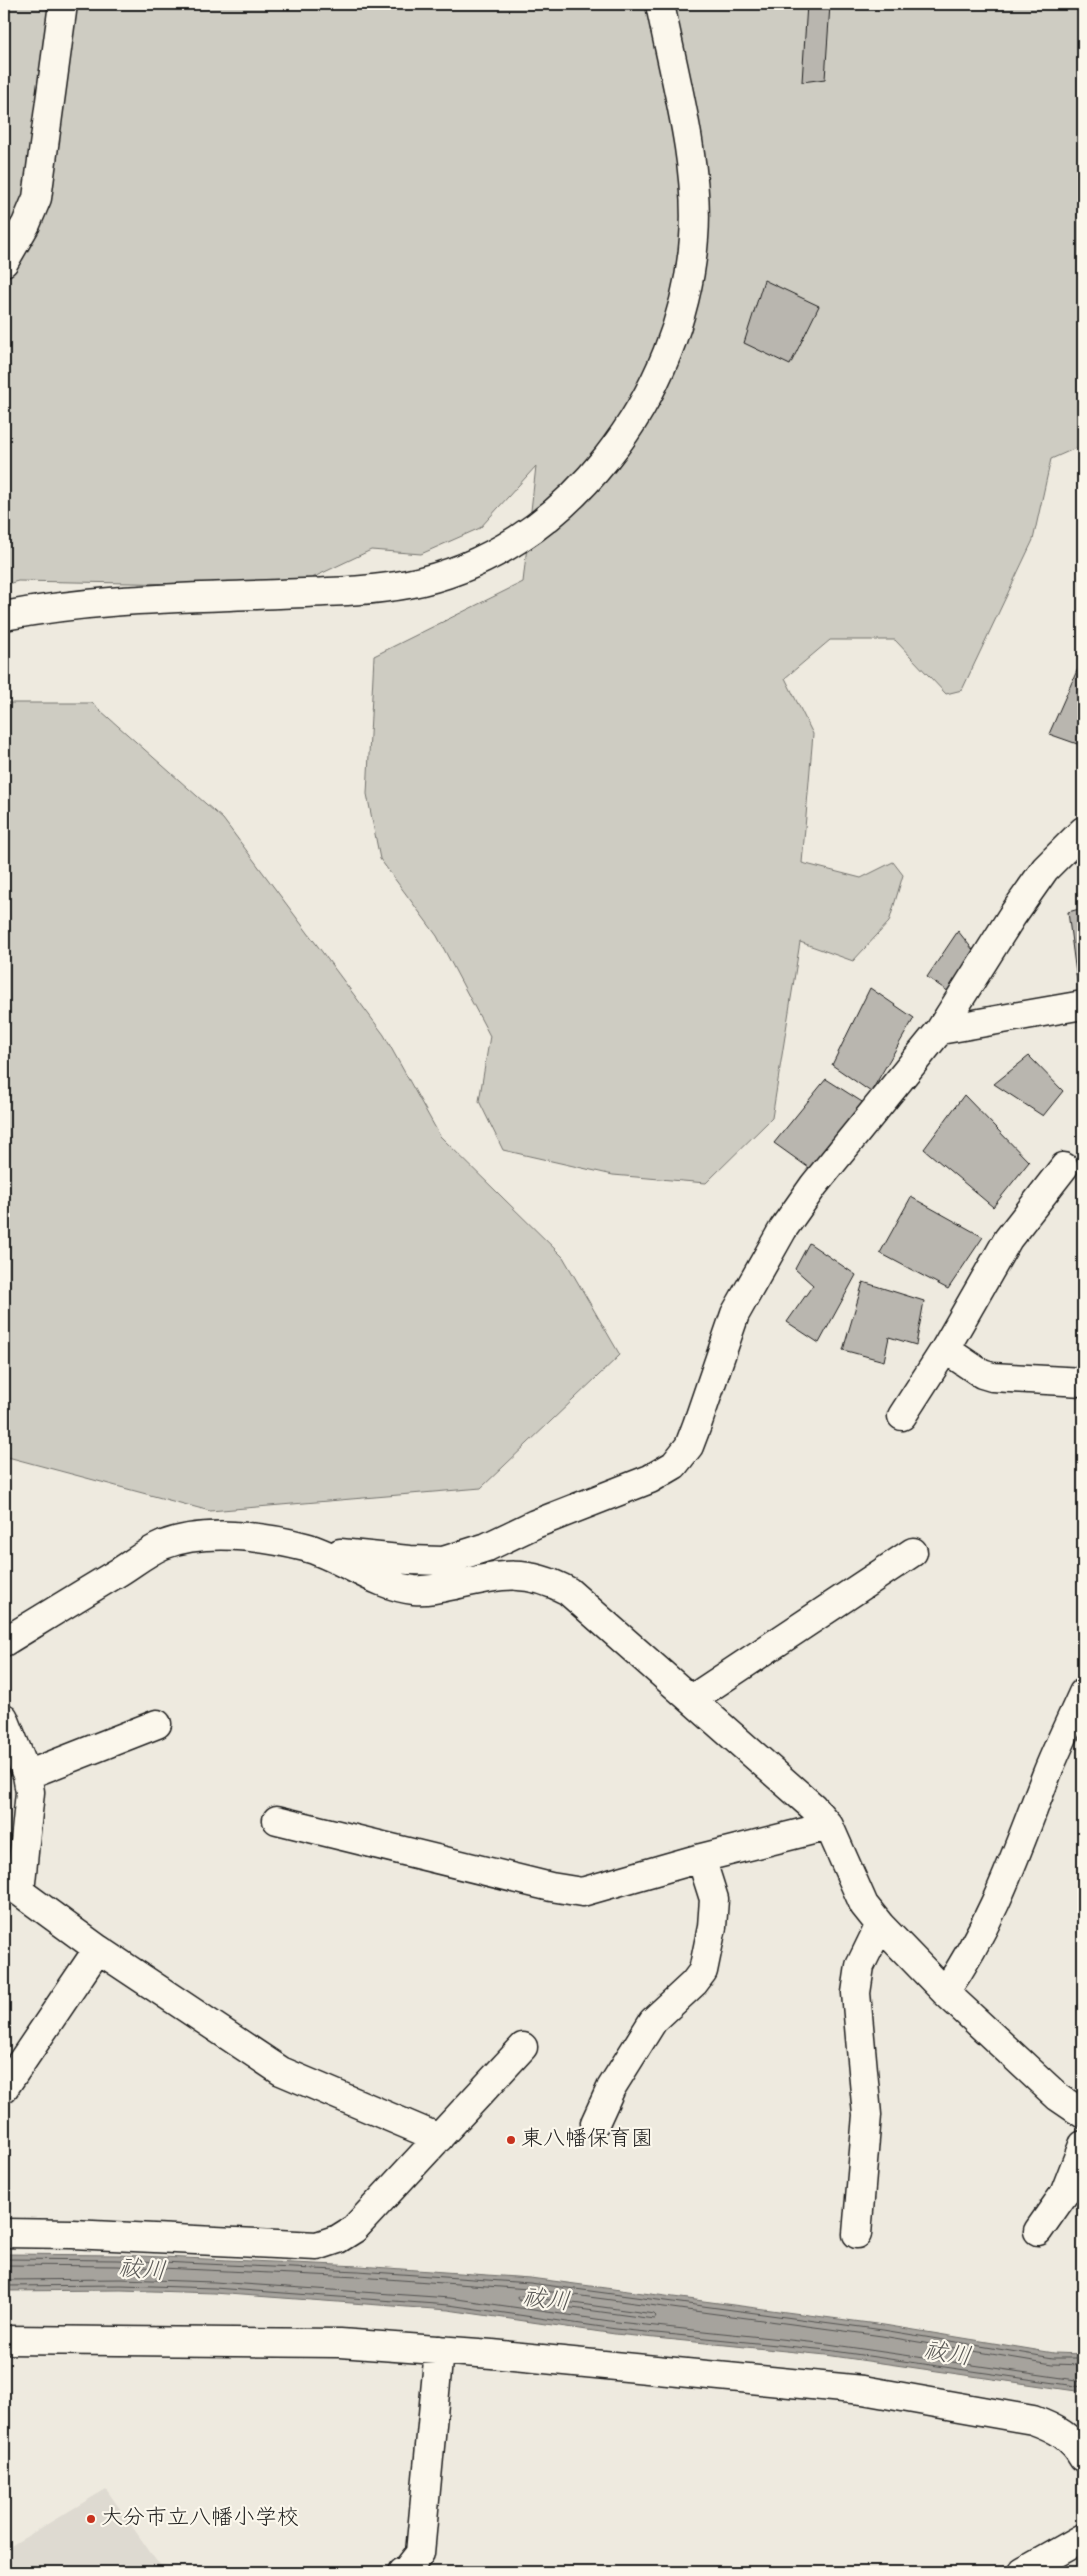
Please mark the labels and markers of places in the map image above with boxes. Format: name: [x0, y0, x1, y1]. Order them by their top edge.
place label: 東八幡保育園: [521, 2124, 653, 2156]
marker: 東八幡保育園: [505, 2134, 517, 2146]
place label: 大分市立八幡小学校: [101, 2503, 299, 2535]
marker: 大分市立八幡小学校: [85, 2513, 97, 2525]

